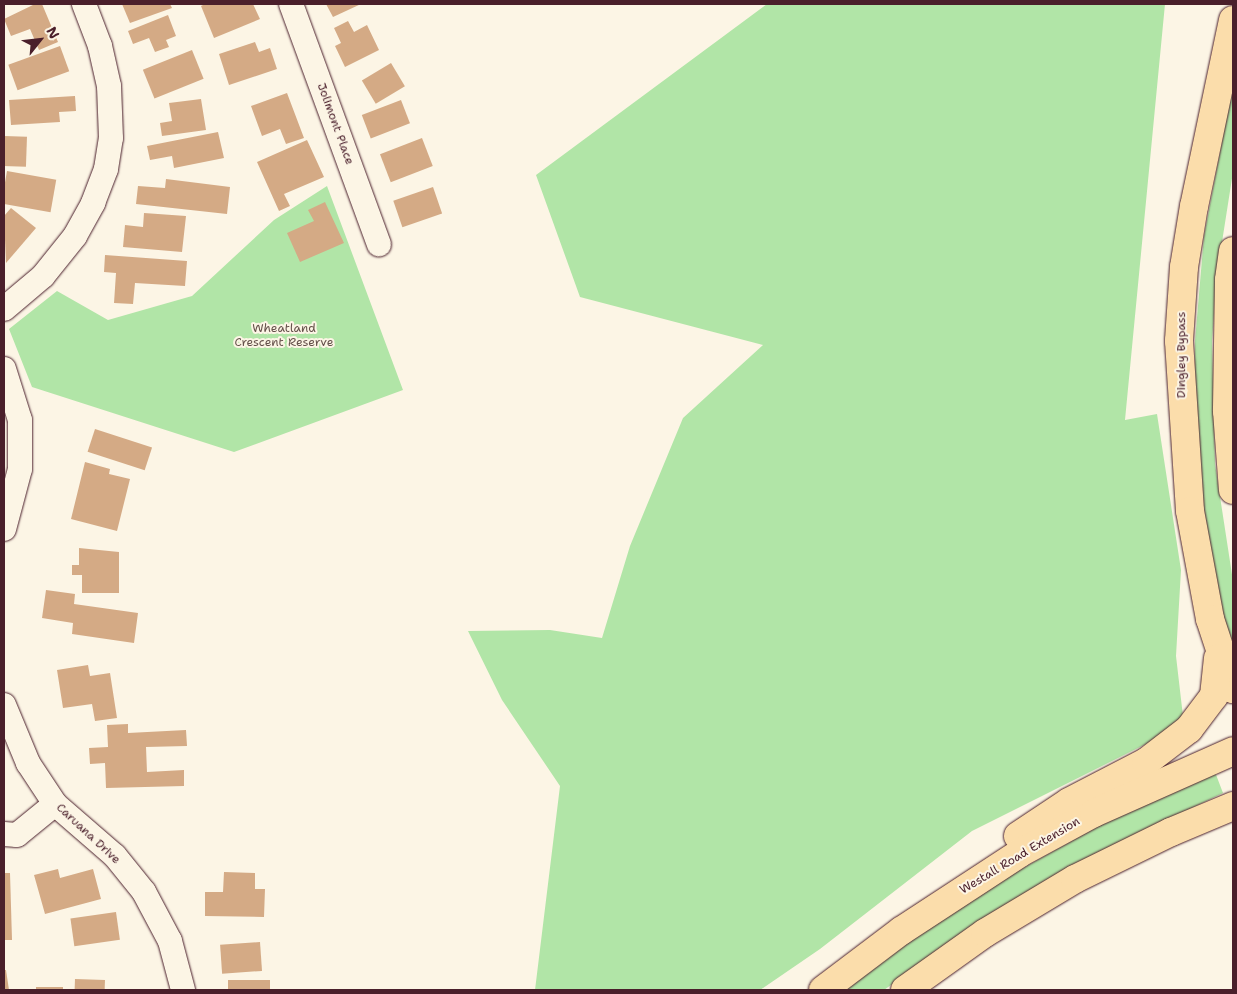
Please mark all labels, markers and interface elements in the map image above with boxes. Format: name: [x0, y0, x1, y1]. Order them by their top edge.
north arrow: [15, 15, 65, 65]
text: N: [43, 24, 64, 42]
street label: Jolimont Place: [314, 81, 356, 167]
street label: Dingley Bypass: [1175, 312, 1189, 398]
park label: Wheatland Crescent Reserve: [235, 322, 333, 350]
street label: Caruana Drive: [53, 801, 123, 867]
street label: Westall Road Extension: [957, 814, 1083, 898]

